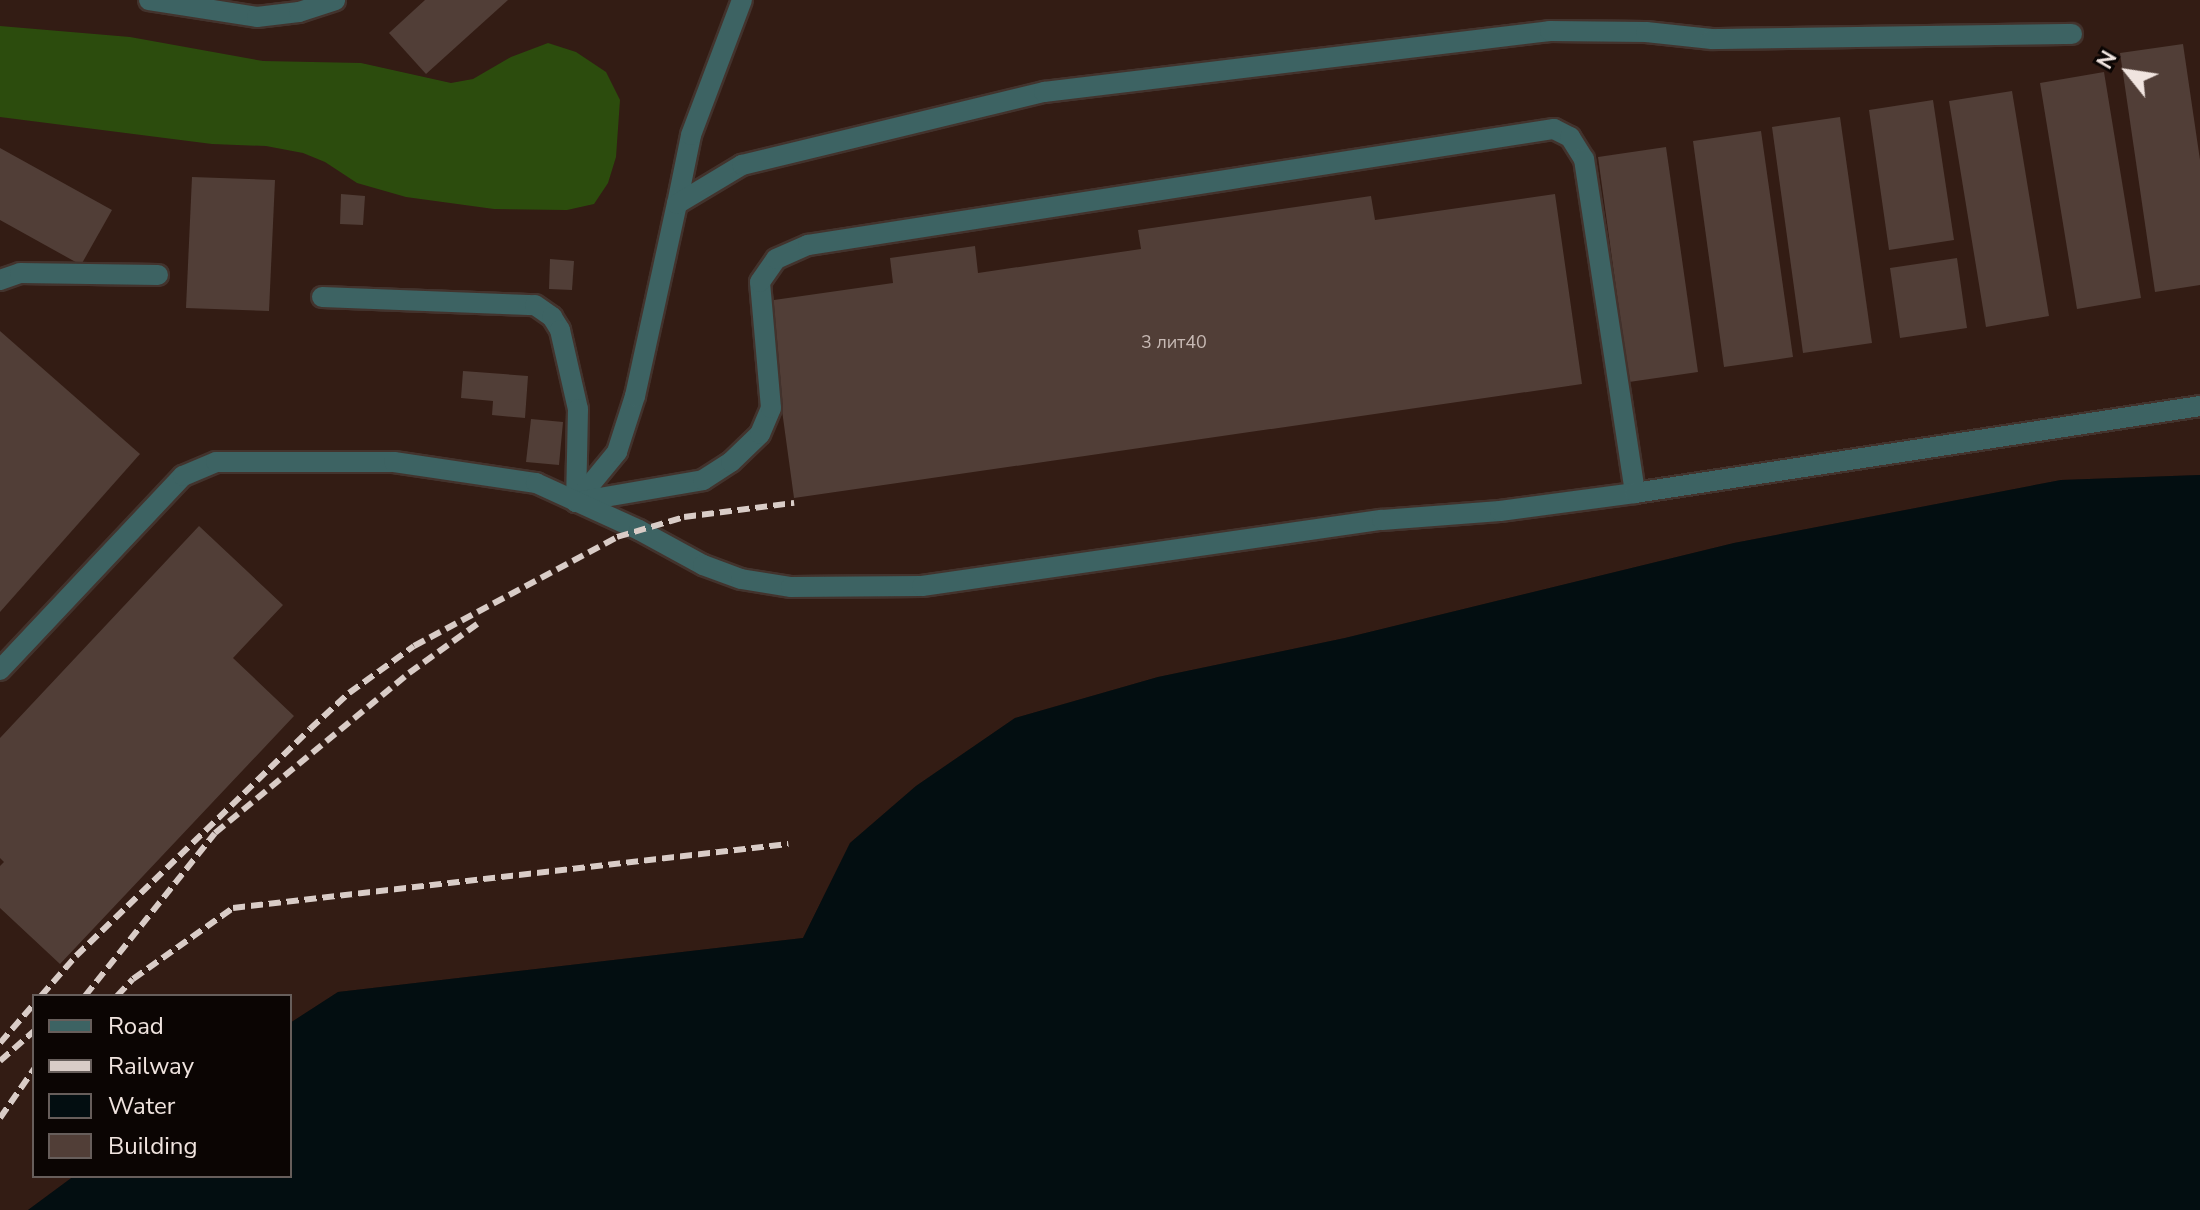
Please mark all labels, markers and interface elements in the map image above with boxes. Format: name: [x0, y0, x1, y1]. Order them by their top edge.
north arrow: [2088, 32, 2168, 112]
text: N: [2090, 45, 2124, 75]
house number: 3 лит40: [1141, 331, 1207, 353]
legend: [32, 994, 292, 1178]
text: Road: [108, 1010, 164, 1042]
text: Railway: [108, 1050, 194, 1082]
text: Water: [108, 1090, 175, 1122]
text: Building: [108, 1130, 198, 1162]

